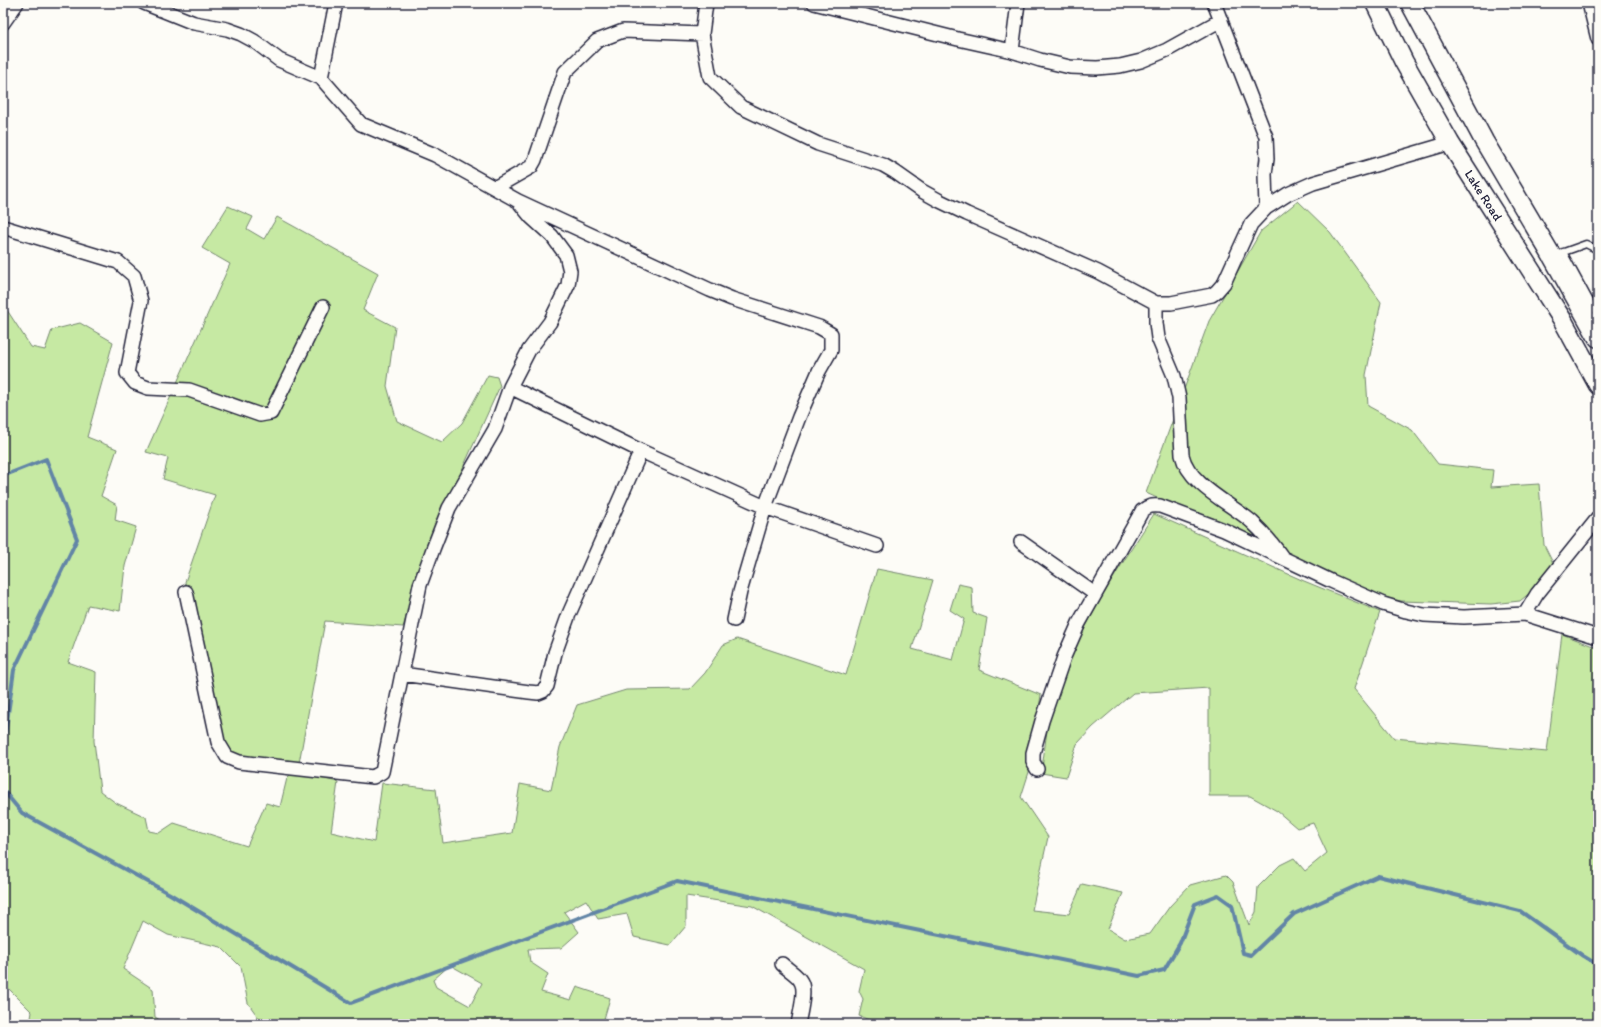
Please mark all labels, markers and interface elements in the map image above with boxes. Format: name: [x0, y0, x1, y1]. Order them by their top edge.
street label: Lake Road: [1462, 167, 1506, 224]

